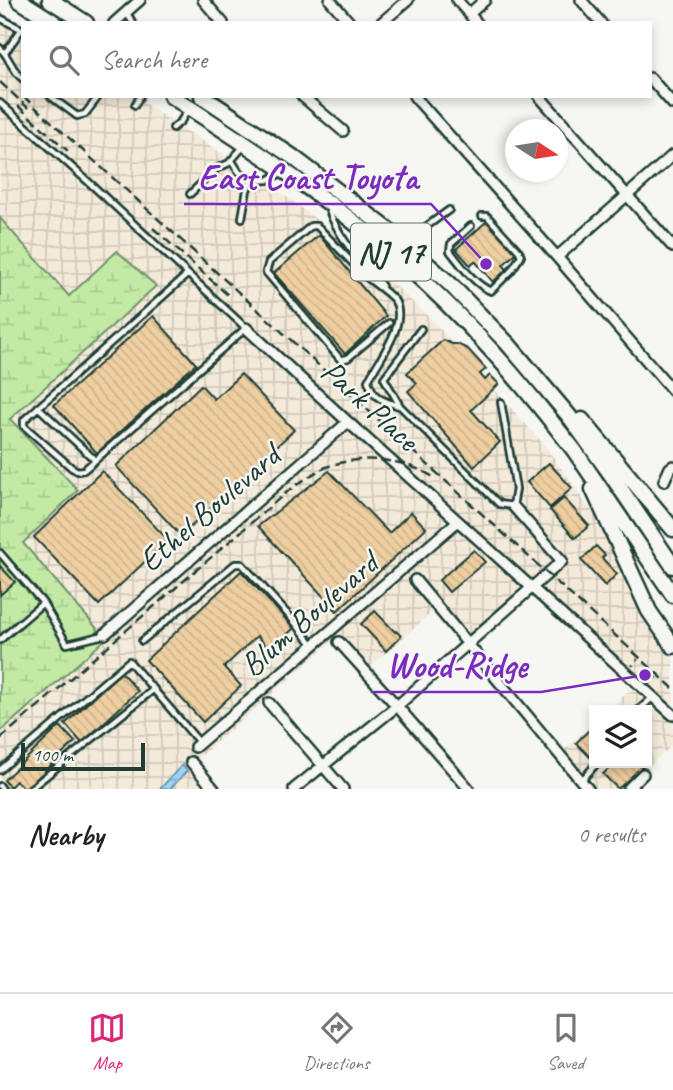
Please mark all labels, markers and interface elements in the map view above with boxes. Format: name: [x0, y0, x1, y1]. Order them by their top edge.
search box: [21, 21, 652, 98]
icon: search: [45, 41, 83, 79]
text: Search here: [101, 43, 207, 76]
north arrow: [505, 119, 568, 182]
callout: East Coast Toyota: [184, 148, 431, 204]
text: East Coast Toyota: [198, 155, 421, 200]
road number: NJ 17: [351, 224, 431, 280]
street label: Park Place: [312, 350, 429, 461]
street label: Ethel Boulevard: [130, 432, 292, 581]
street label: Blum Boulevard: [231, 539, 391, 685]
callout: Wood-Ridge: [373, 636, 541, 692]
text: Wood-Ridge: [387, 643, 530, 688]
map controls: [589, 705, 652, 768]
button: layers: [589, 705, 652, 768]
scale bar: [21, 740, 145, 772]
text: 100 m: [32, 743, 73, 767]
text: Nearby: [28, 816, 104, 854]
text: 0 results: [578, 820, 645, 849]
tab: Map: [88, 1009, 126, 1075]
tab: Directions: [303, 1009, 370, 1075]
tab: Saved: [547, 1009, 585, 1075]

